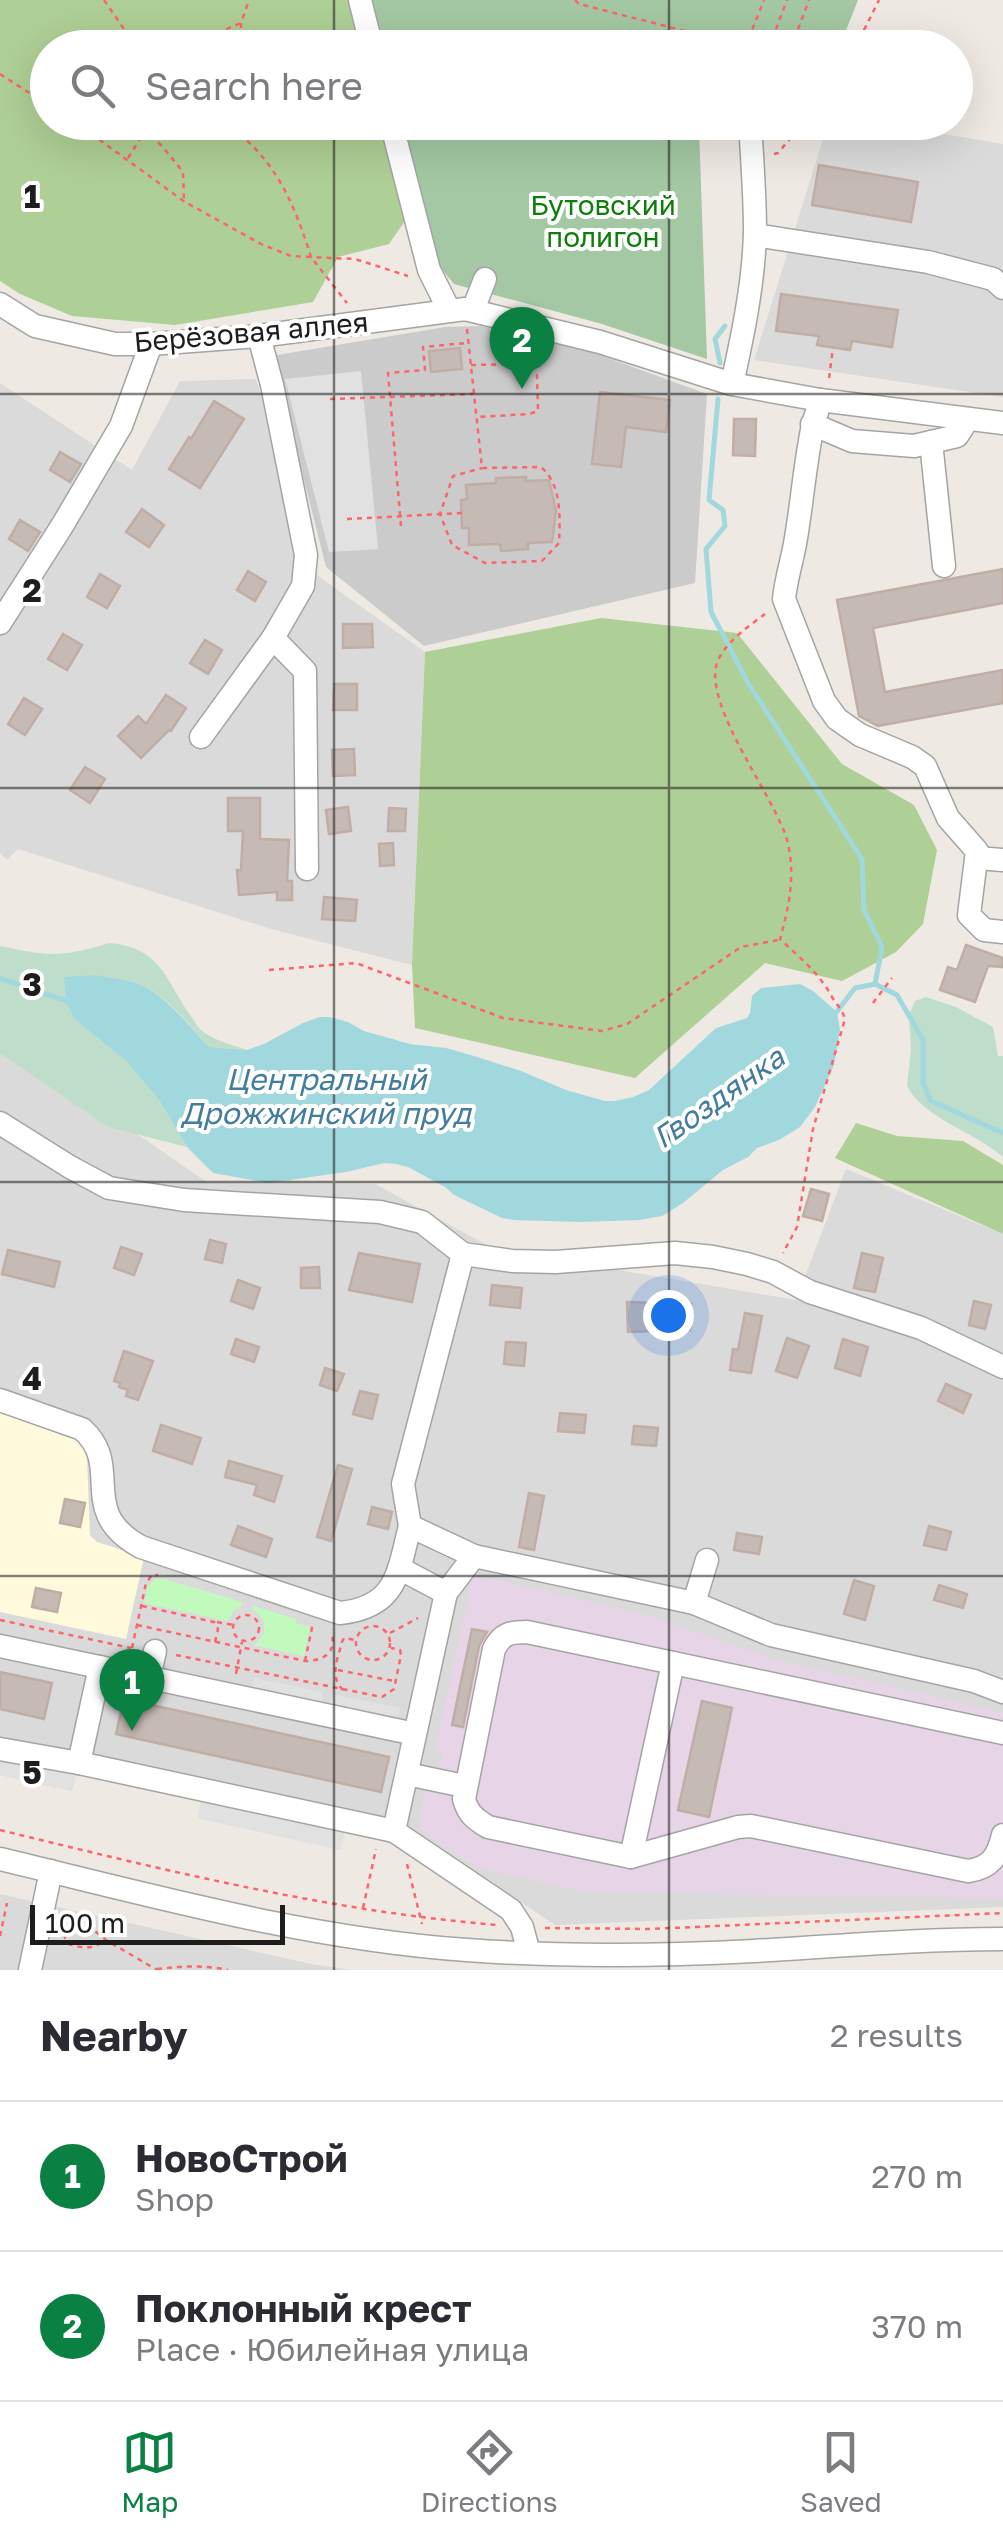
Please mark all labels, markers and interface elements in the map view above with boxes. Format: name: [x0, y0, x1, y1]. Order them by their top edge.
search box: [30, 30, 973, 140]
icon: search: [65, 58, 120, 113]
text: Search here: [145, 63, 363, 108]
text: 1: [24, 177, 40, 215]
park label: Бутовский полигон: [530, 188, 676, 253]
street label: Берёзовая аллея: [132, 305, 370, 358]
pin: 2: [490, 306, 554, 389]
text: 2: [22, 571, 42, 609]
text: 3: [22, 965, 42, 1003]
water label: Гвоздянка: [646, 1038, 792, 1156]
water label: Центральный Дрожжинский пруд: [180, 1061, 473, 1131]
your location: [643, 1290, 694, 1341]
text: 4: [22, 1359, 42, 1397]
pin: 1: [100, 1648, 164, 1731]
text: 5: [22, 1753, 42, 1791]
scale bar: [30, 1900, 285, 1944]
text: 100 m: [45, 1906, 125, 1939]
text: Nearby: [40, 2010, 188, 2060]
text: 2 results: [830, 2016, 963, 2054]
text: НовоСтрой: [135, 2135, 348, 2180]
text: 1: [64, 2157, 81, 2195]
text: 270 m: [871, 2157, 963, 2195]
text: Shop: [135, 2180, 214, 2218]
text: Поклонный крест: [135, 2285, 472, 2330]
text: 2: [63, 2307, 82, 2345]
text: 370 m: [871, 2307, 963, 2345]
text: Place · Юбилейная улица: [135, 2330, 529, 2368]
tab: Map: [121, 2425, 178, 2518]
tab: Directions: [421, 2425, 558, 2518]
tab: Saved: [800, 2425, 882, 2518]

